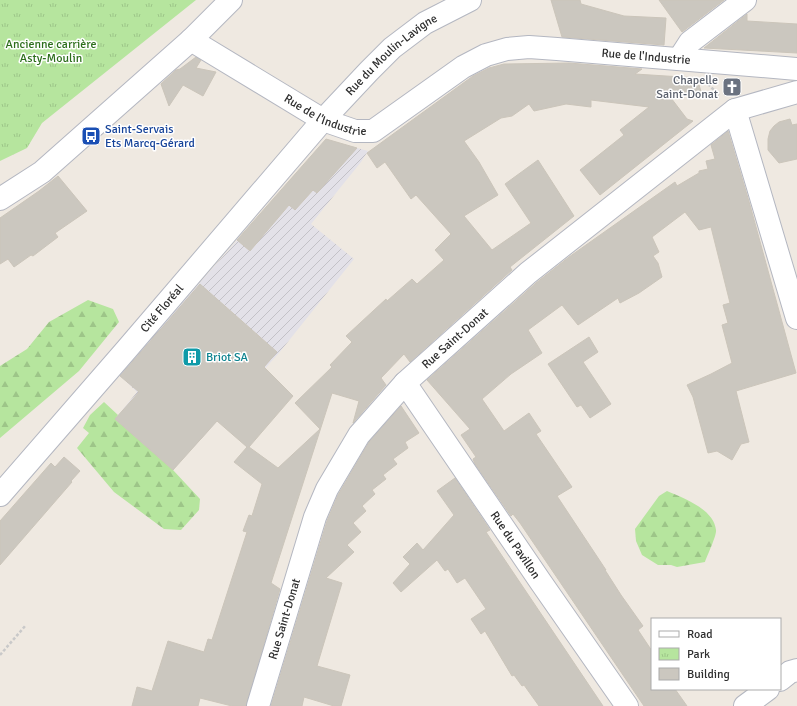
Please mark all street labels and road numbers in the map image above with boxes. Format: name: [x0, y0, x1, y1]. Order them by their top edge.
street label: Rue du Moulin-Lavigne: [343, 11, 440, 99]
street label: Rue de l'Industrie: [601, 46, 691, 68]
street label: Rue de l'Industrie: [281, 91, 366, 139]
street label: Cité Floréal: [137, 281, 187, 336]
street label: Rue Saint-Donat: [419, 305, 491, 372]
street label: Rue du Pavillon: [487, 509, 543, 582]
street label: Rue Saint-Donat: [265, 577, 304, 661]

